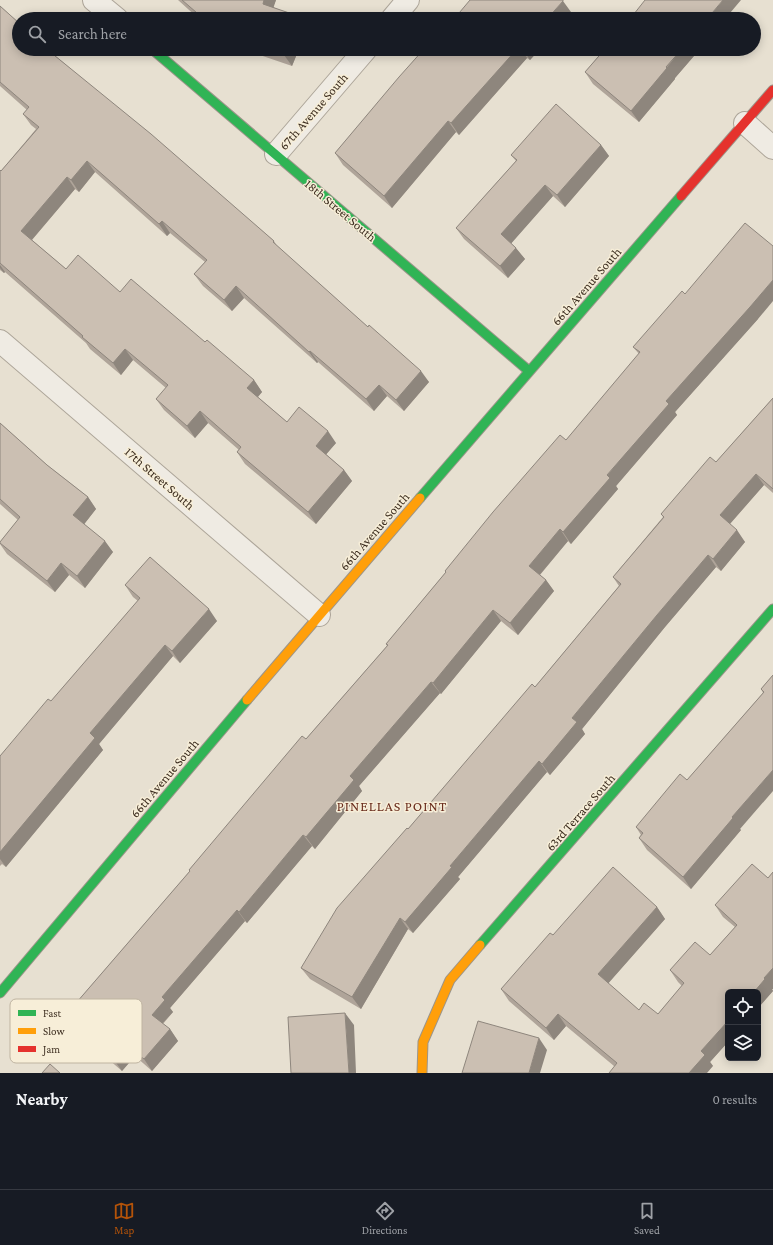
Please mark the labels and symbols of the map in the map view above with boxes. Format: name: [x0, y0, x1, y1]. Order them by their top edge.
street label: 67th Avenue South: [276, 70, 351, 153]
street label: 18th Street South: [302, 176, 379, 245]
street label: 66th Avenue South: [548, 244, 624, 328]
street label: 17th Street South: [122, 444, 198, 513]
street label: 66th Avenue South: [336, 489, 412, 573]
street label: 66th Avenue South: [127, 736, 202, 821]
street label: 63rd Terrace South: [543, 771, 618, 854]
district label: PINELLAS POINT: [337, 798, 447, 814]
legend: [10, 999, 142, 1063]
text: Fast: [43, 1007, 62, 1019]
text: Slow: [43, 1025, 65, 1037]
text: Jam: [42, 1043, 60, 1056]

